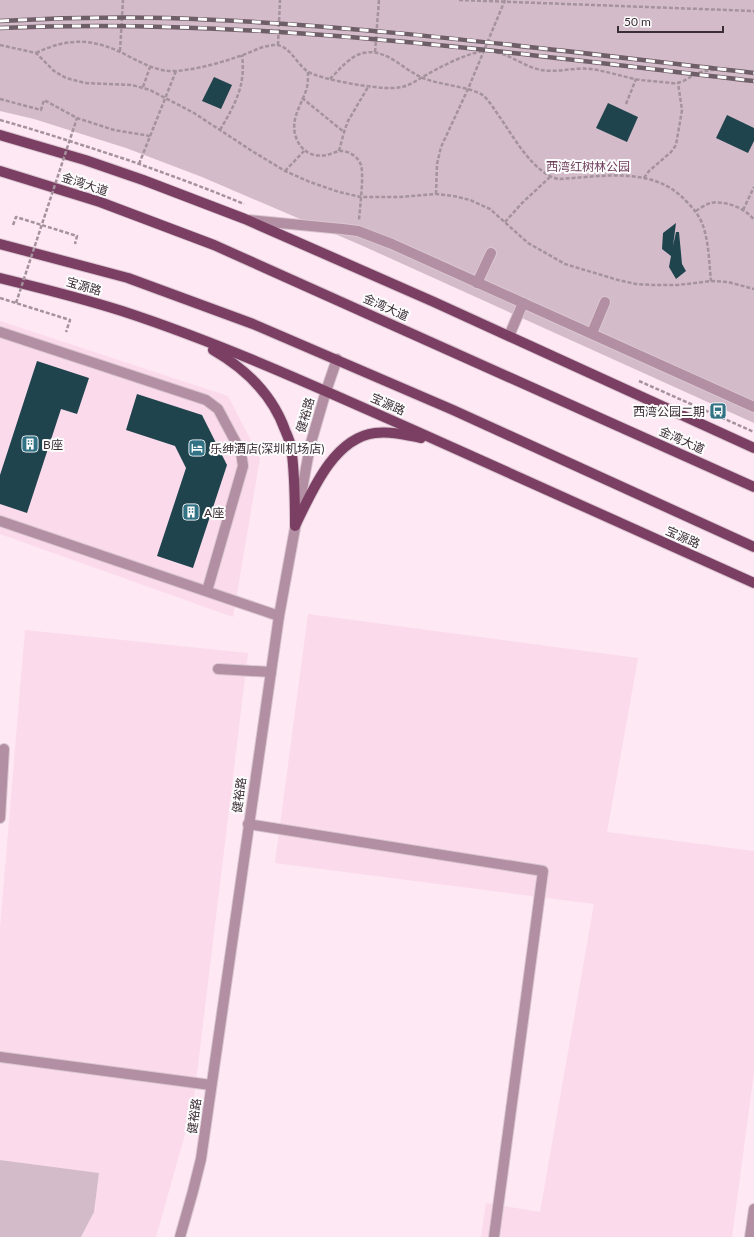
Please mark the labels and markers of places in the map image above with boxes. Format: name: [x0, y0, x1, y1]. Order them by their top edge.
bus stop icon: 西湾公园二期: [708, 401, 728, 421]
place label: 西湾公园二期: [633, 404, 705, 419]
building icon: B座: [20, 434, 40, 454]
place label: B座: [43, 437, 63, 452]
hotel icon: 乐绅酒店(深圳机场店): [187, 438, 207, 458]
place label: 乐绅酒店(深圳机场店): [210, 441, 324, 456]
building icon: A座: [181, 502, 201, 522]
place label: A座: [204, 505, 224, 520]

